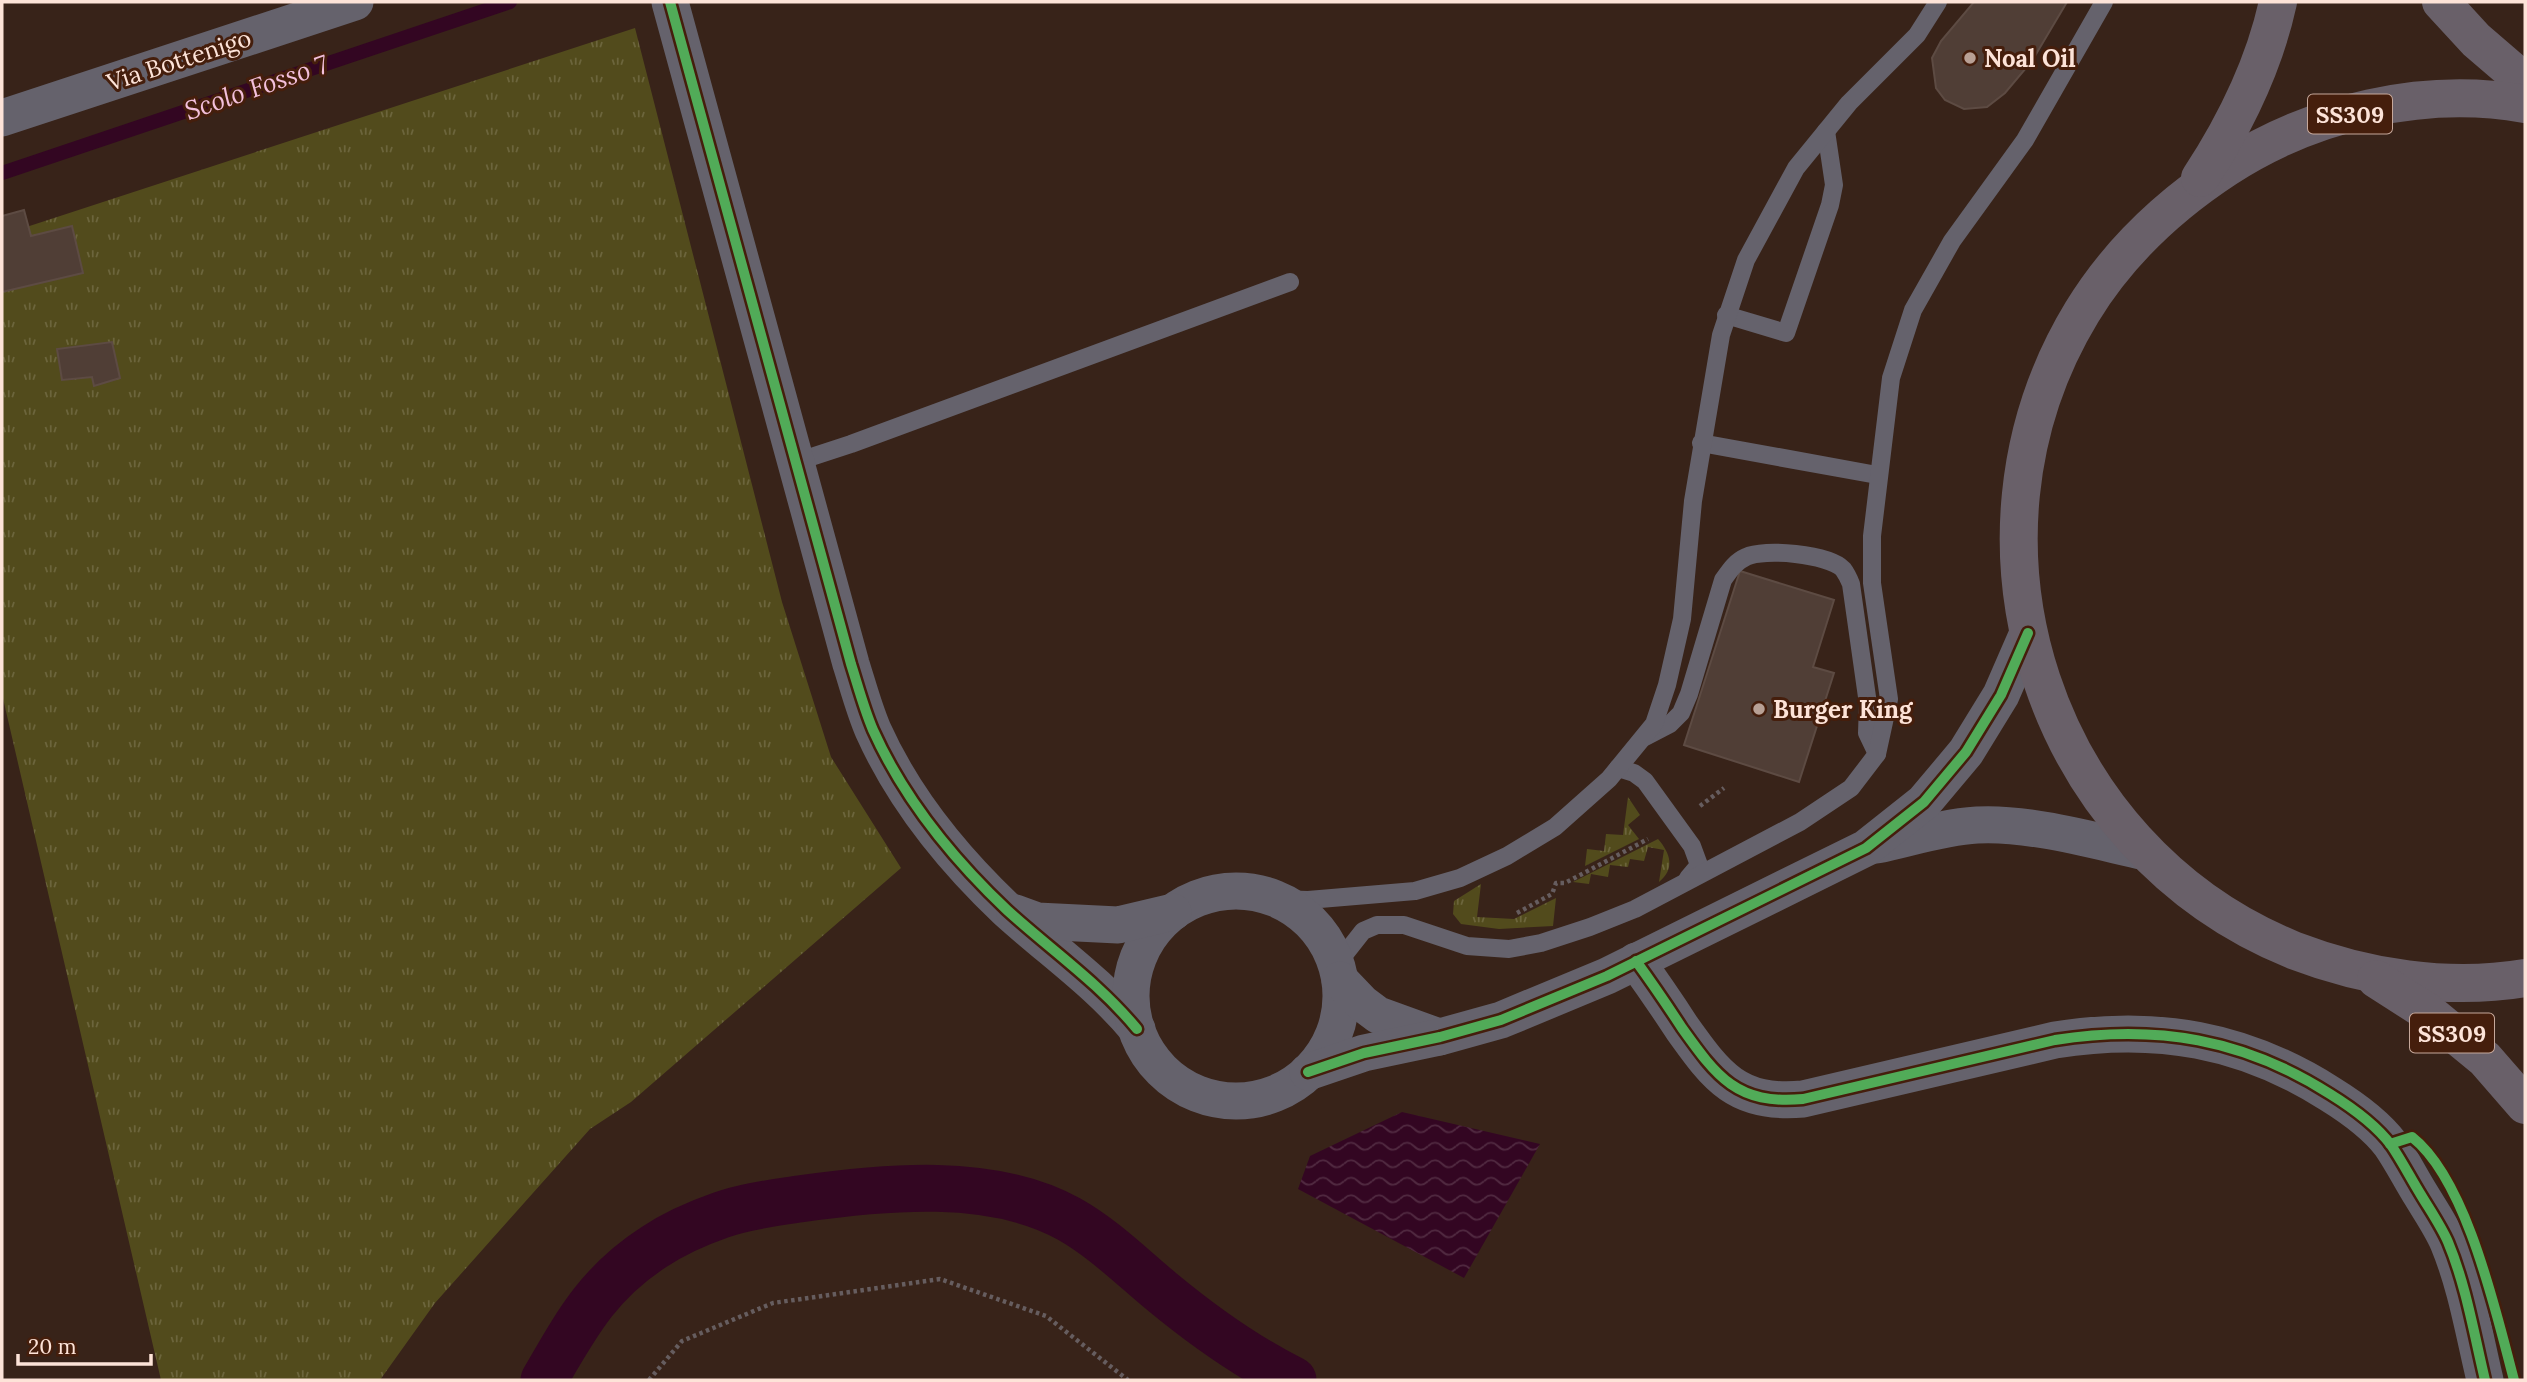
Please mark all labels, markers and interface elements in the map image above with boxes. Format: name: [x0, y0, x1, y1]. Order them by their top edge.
street label: Via Bottenigo: [102, 22, 255, 98]
place label: Noal Oil: [1984, 43, 2076, 74]
water label: Scolo Fosso 7: [180, 47, 332, 127]
marker: Noal Oil: [1962, 50, 1978, 66]
road number: SS309: [2308, 94, 2392, 134]
place label: Burger King: [1773, 694, 1914, 725]
marker: Burger King: [1751, 701, 1767, 717]
road number: SS309: [2410, 1014, 2494, 1052]
scale bar: [18, 1322, 150, 1366]
text: 20 m: [28, 1333, 77, 1360]

